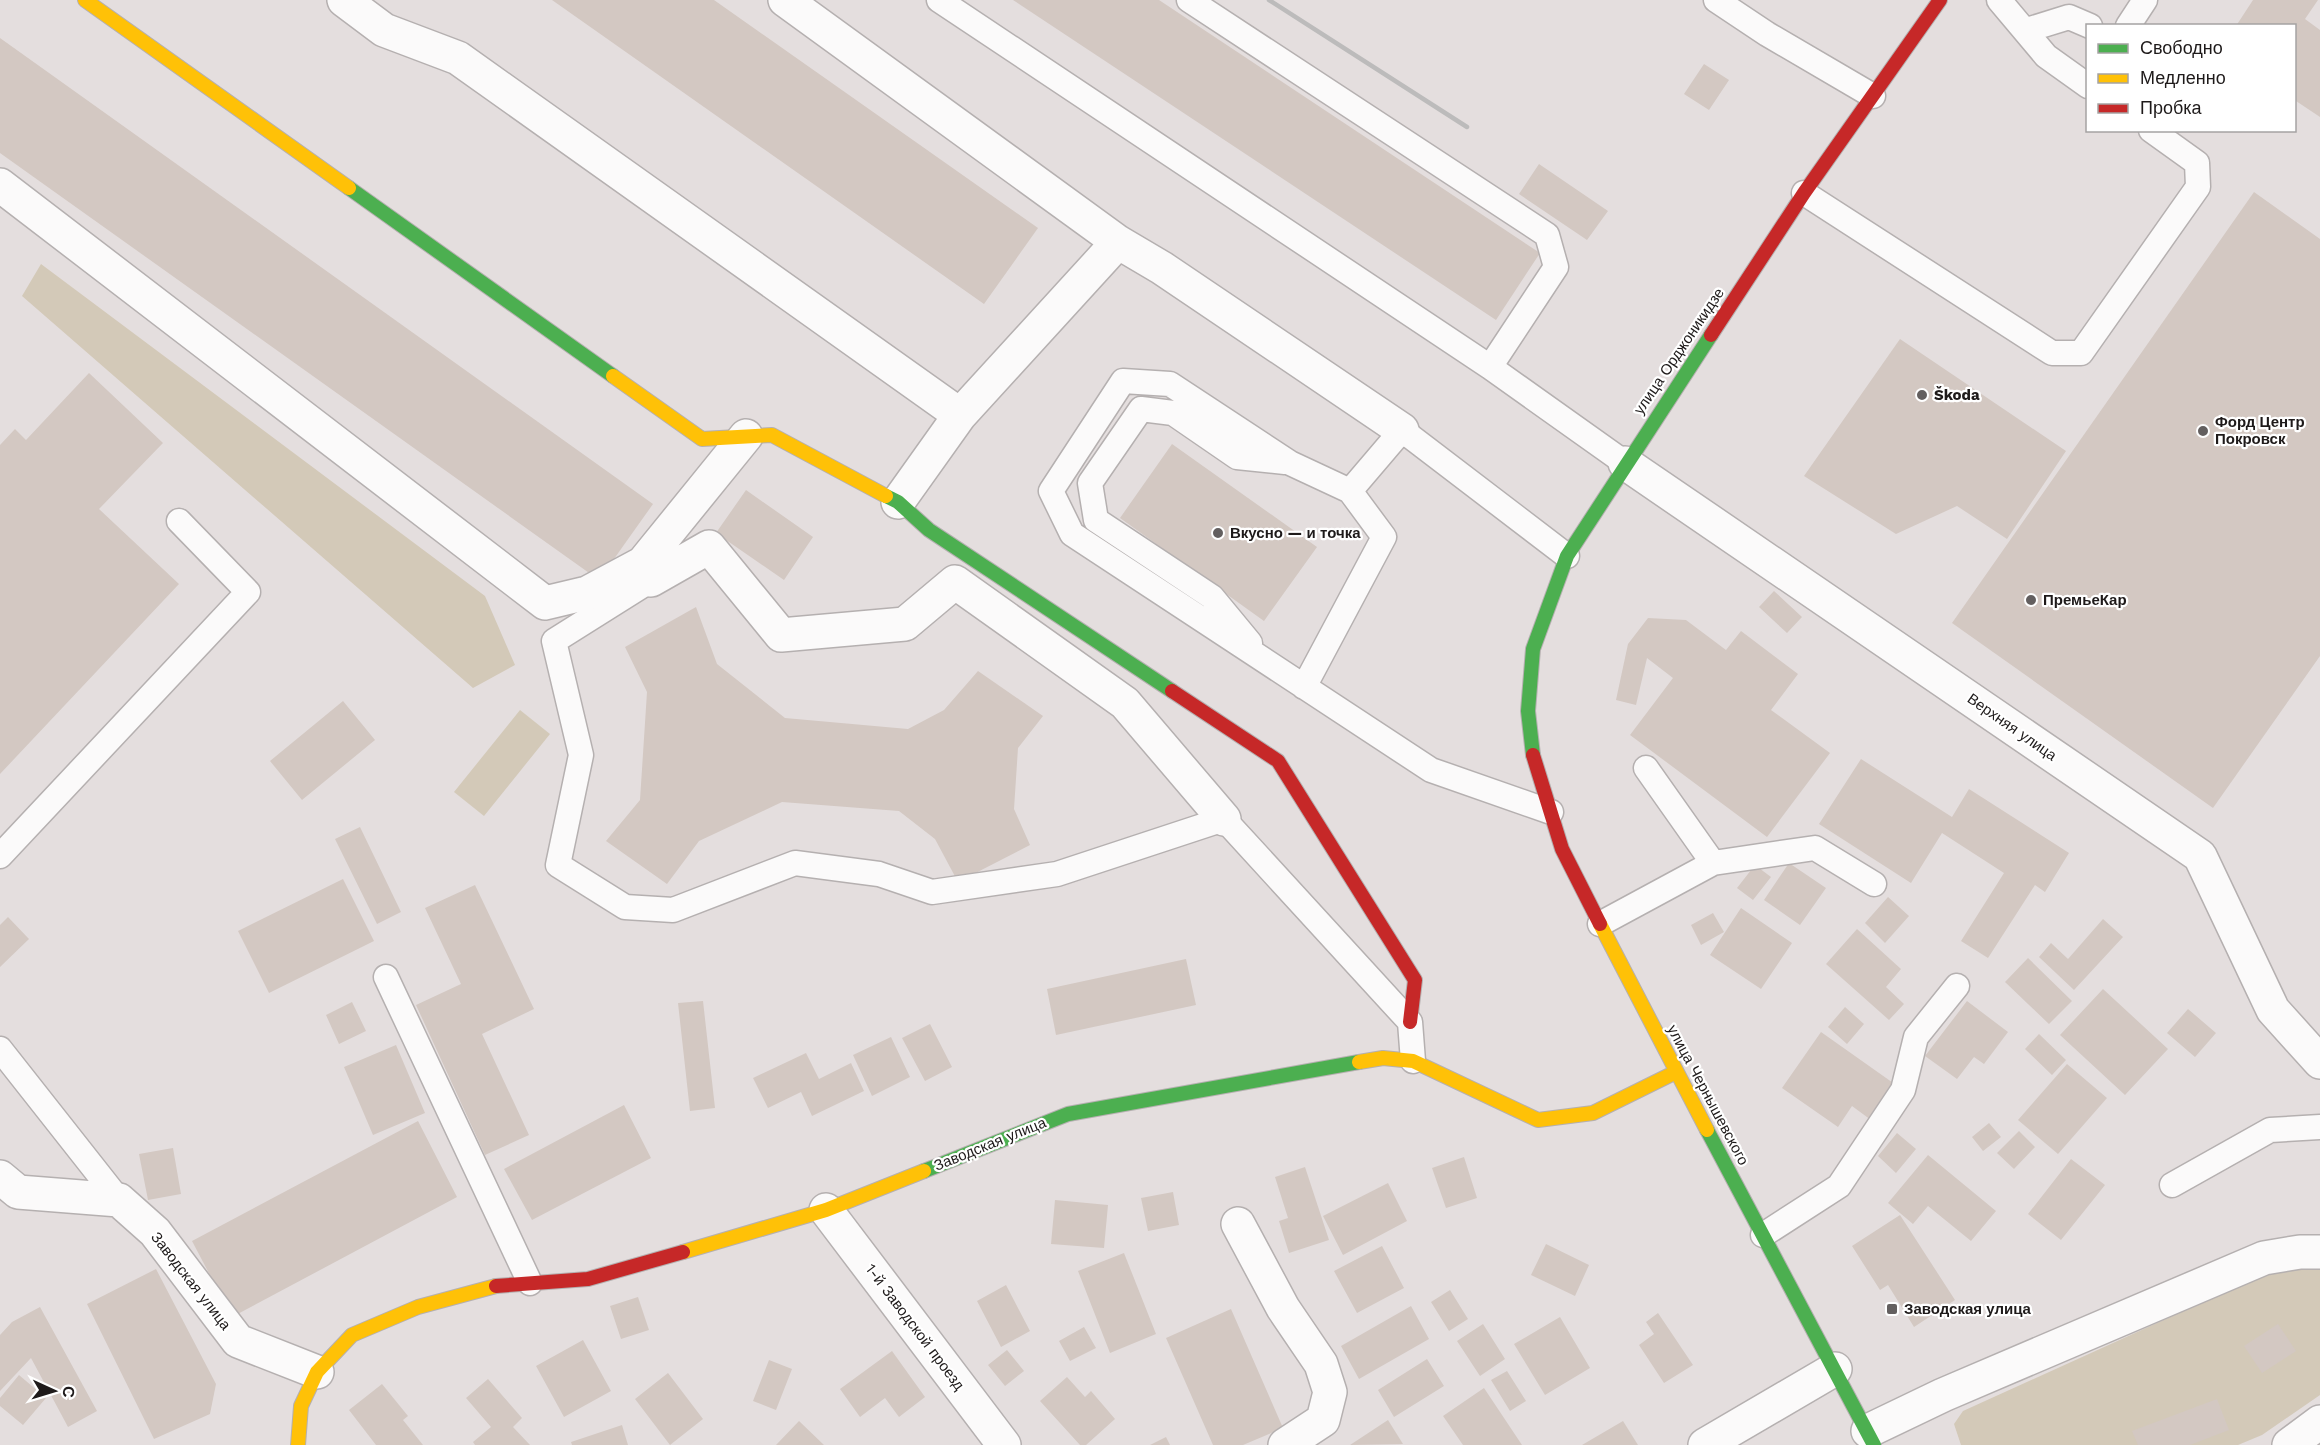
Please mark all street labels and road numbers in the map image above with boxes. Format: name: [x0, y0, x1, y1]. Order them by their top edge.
street label: улица Орджоникидзе: [1630, 284, 1728, 418]
street label: Верхняя улица: [1964, 690, 2061, 765]
street label: улица Чернышевского: [1663, 1022, 1753, 1168]
street label: Заводская улица: [931, 1113, 1049, 1175]
street label: Заводская улица: [147, 1228, 235, 1334]
street label: 1-й Заводской проезд: [862, 1260, 968, 1394]

